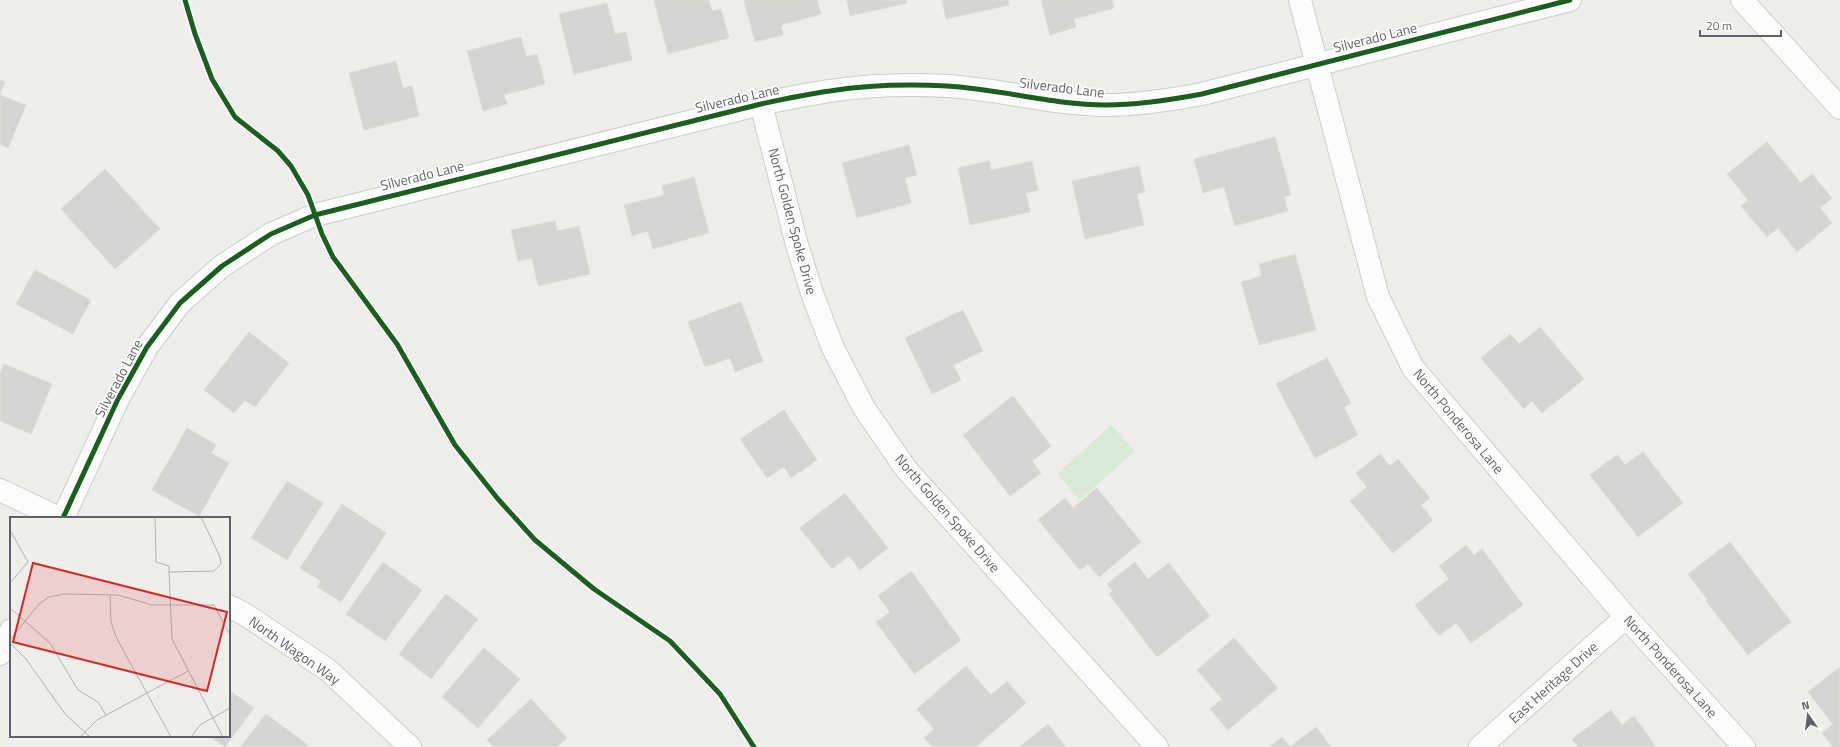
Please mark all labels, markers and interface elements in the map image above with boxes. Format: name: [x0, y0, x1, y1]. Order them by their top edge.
scale bar: [1700, 12, 1781, 38]
street label: Silverado Lane: [1331, 16, 1419, 58]
text: 20 m: [1706, 16, 1732, 35]
street label: Silverado Lane: [1018, 71, 1106, 103]
street label: Silverado Lane: [693, 78, 781, 118]
street label: North Golden Spoke Drive: [763, 145, 823, 297]
street label: Silverado Lane: [378, 154, 466, 196]
street label: Silverado Lane: [89, 335, 147, 421]
street label: North Ponderosa Lane: [1409, 364, 1509, 478]
street label: North Golden Spoke Drive: [891, 449, 1005, 577]
inset map: [10, 517, 230, 737]
street label: North Ponderosa Lane: [1619, 610, 1723, 722]
street label: North Wagon Way: [245, 611, 345, 690]
street label: East Heritage Drive: [1504, 636, 1602, 728]
north arrow: [1788, 695, 1828, 735]
text: N: [1800, 697, 1811, 714]

